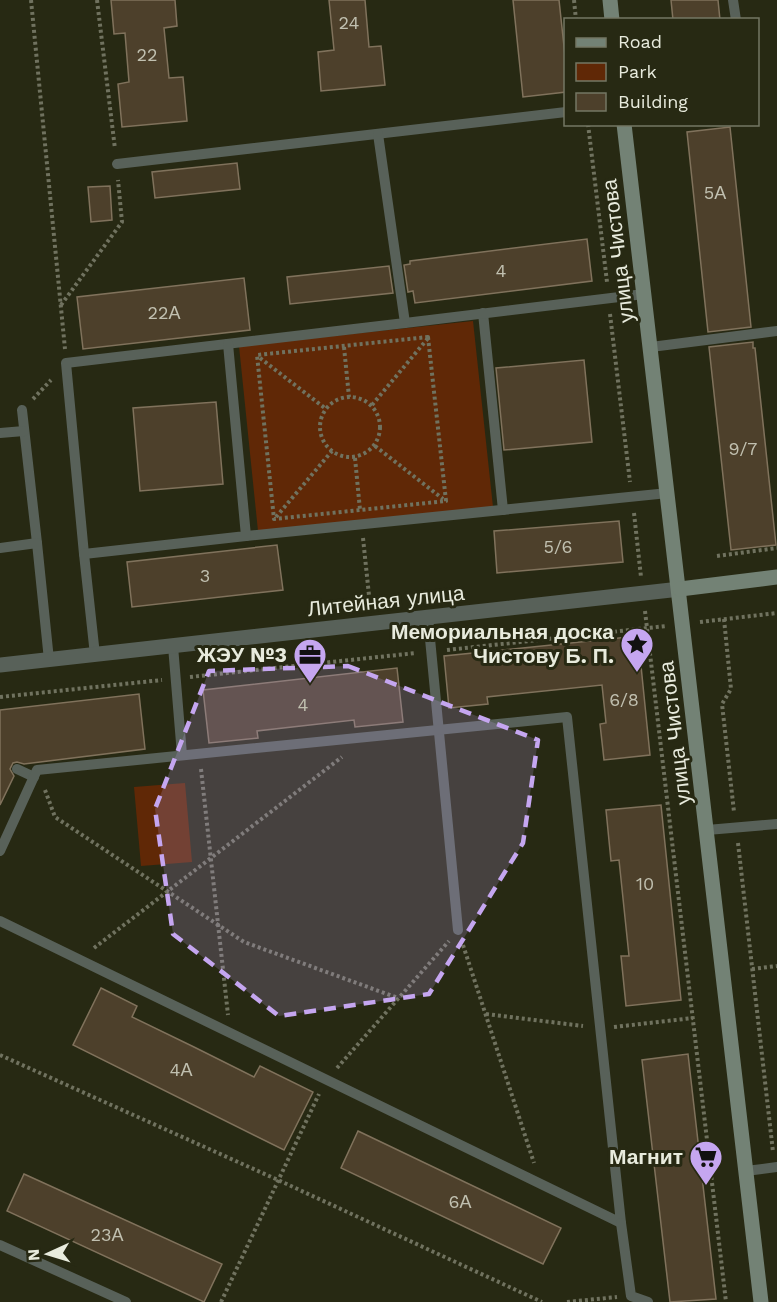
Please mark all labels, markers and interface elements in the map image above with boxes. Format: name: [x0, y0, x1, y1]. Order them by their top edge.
house number: 24: [339, 12, 359, 33]
legend: [564, 18, 759, 126]
text: Road: [618, 31, 662, 52]
house number: 22: [137, 44, 158, 65]
text: Park: [618, 61, 657, 82]
text: Building: [618, 91, 688, 112]
street label: улица Чистова: [596, 177, 639, 324]
house number: 5А: [704, 182, 726, 203]
house number: 4: [496, 260, 507, 281]
house number: 22А: [148, 302, 181, 323]
house number: 9/7: [729, 438, 757, 459]
house number: 5/6: [544, 536, 572, 557]
house number: 3: [200, 565, 210, 586]
street label: Литейная улица: [306, 580, 466, 621]
place label: Мемориальная доска Чистову Б. П.: [391, 619, 614, 668]
place icon: Мемориальная доска Чистову Б. П.: [619, 626, 655, 673]
office icon: ЖЭУ №3: [292, 637, 328, 684]
place label: ЖЭУ №3: [196, 642, 287, 667]
street label: улица Чистова: [653, 659, 696, 806]
house number: 6/8: [609, 689, 639, 710]
house number: 4: [298, 694, 309, 715]
house number: 10: [636, 873, 654, 894]
house number: 4А: [169, 1059, 193, 1080]
supermarket icon: Магнит: [688, 1139, 724, 1186]
place label: Магнит: [609, 1144, 683, 1169]
house number: 6А: [449, 1191, 471, 1212]
north arrow: [18, 1224, 78, 1284]
house number: 23А: [91, 1224, 124, 1245]
text: N: [24, 1248, 43, 1262]

